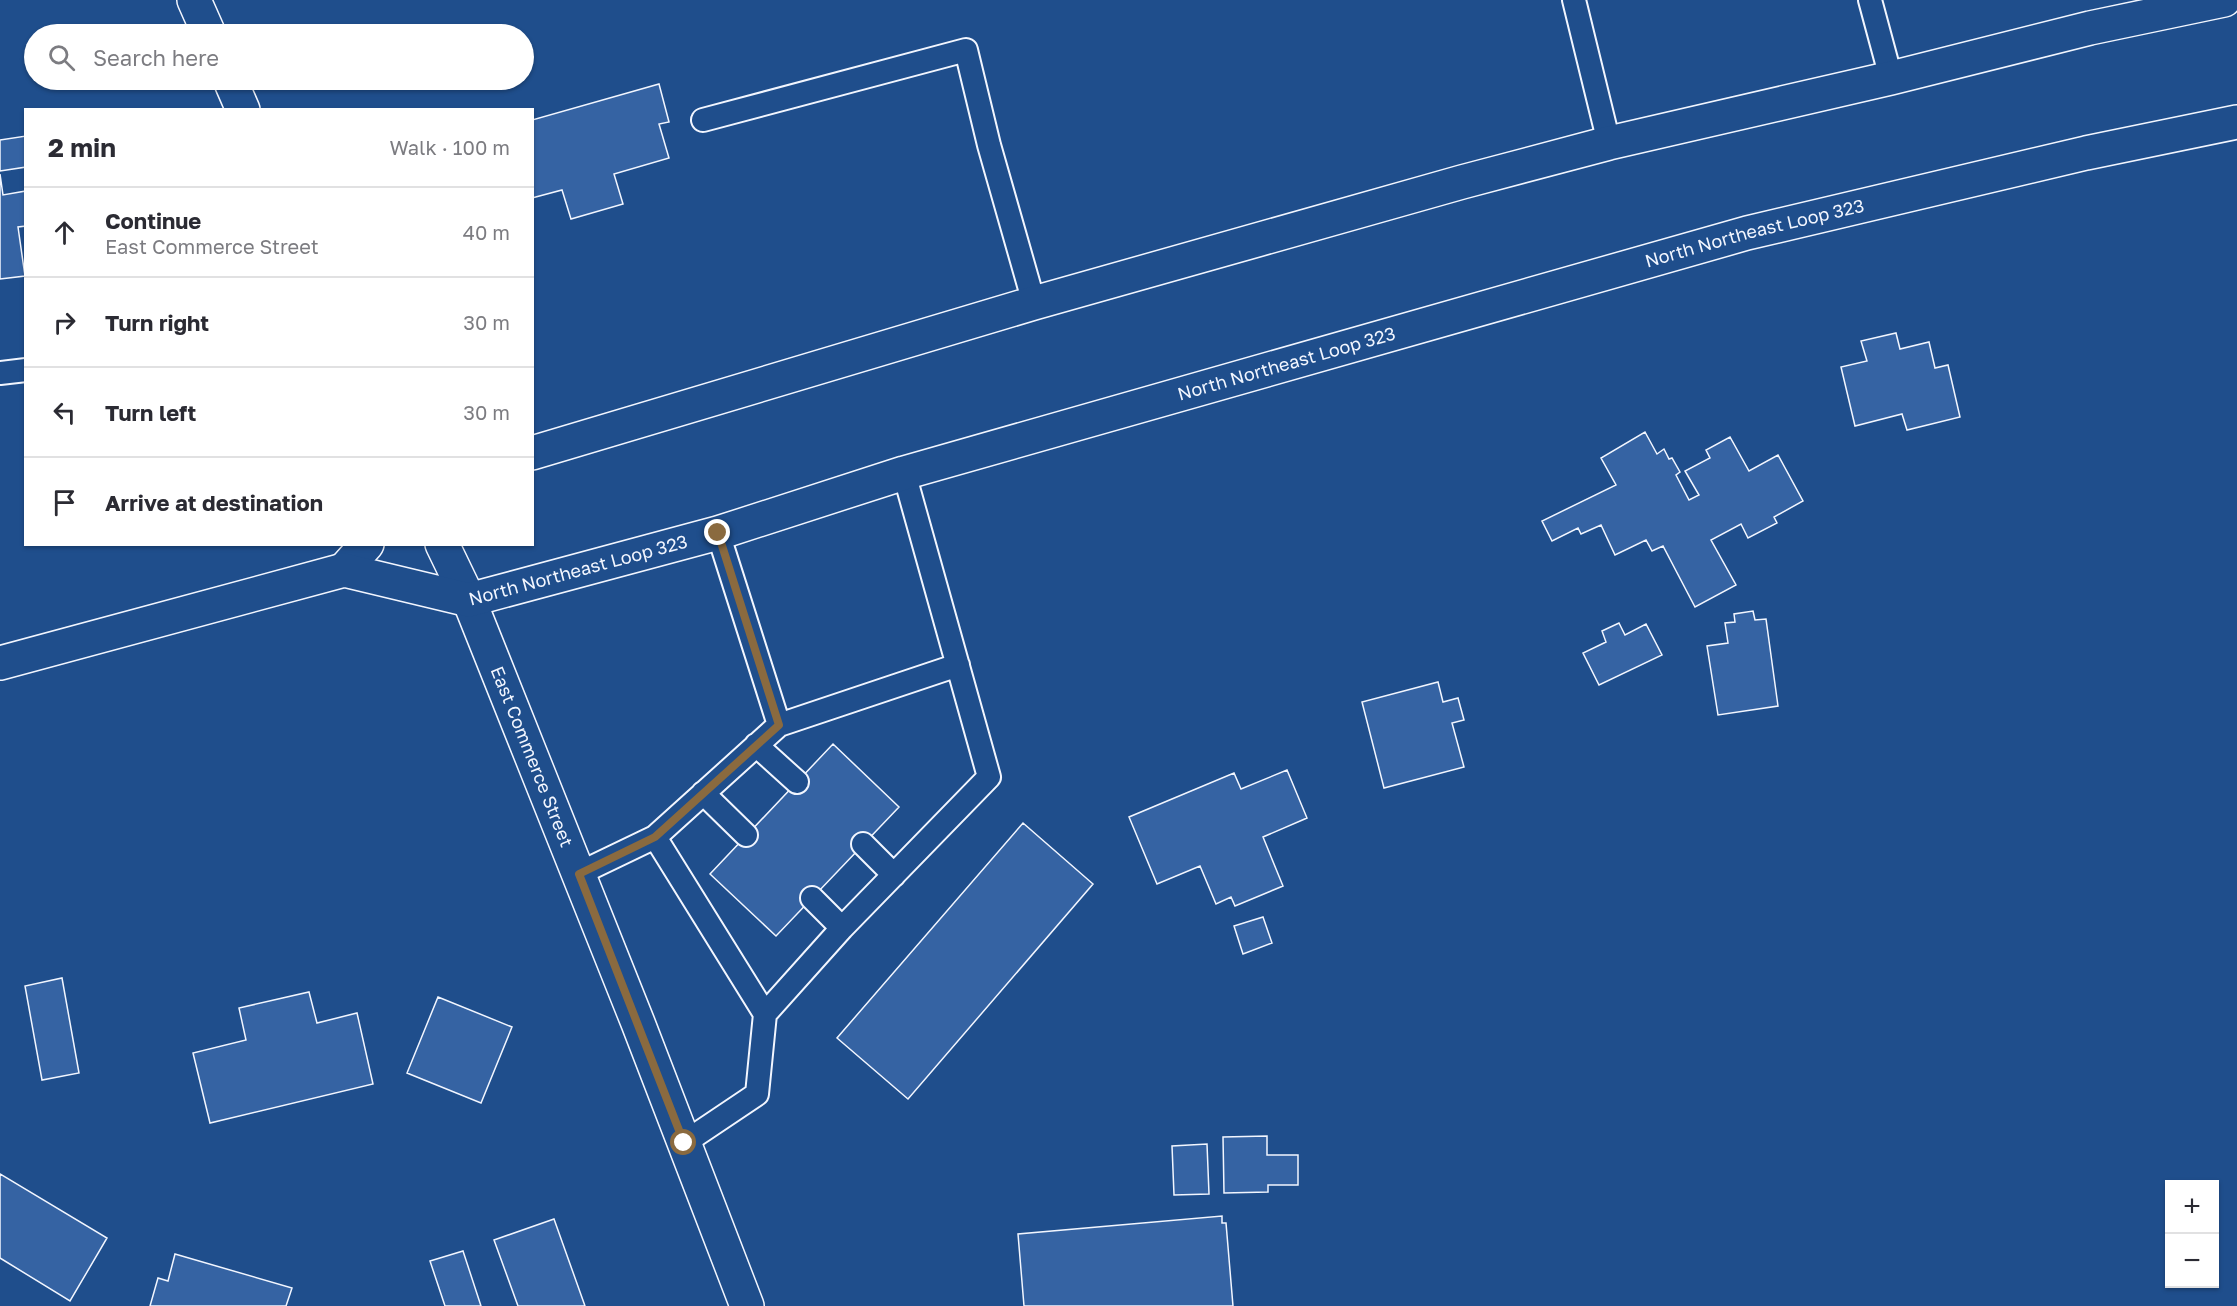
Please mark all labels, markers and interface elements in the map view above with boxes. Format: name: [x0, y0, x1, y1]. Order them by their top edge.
search box: [24, 24, 534, 90]
icon: search: [45, 41, 78, 74]
text: Search here: [93, 44, 219, 71]
text: 2 min: [48, 132, 116, 163]
text: Walk · 100 m: [389, 135, 510, 159]
street label: North Northeast Loop 323: [1642, 194, 1866, 271]
text: Continue: [105, 207, 201, 234]
icon: ahead: [48, 216, 81, 249]
text: 40 m: [463, 220, 510, 244]
text: East Commerce Street: [105, 234, 319, 258]
icon: right: [48, 306, 81, 339]
text: Turn right: [105, 309, 209, 336]
text: 30 m: [463, 310, 510, 334]
street label: North Northeast Loop 323: [1175, 322, 1398, 405]
icon: left: [48, 396, 81, 429]
text: Turn left: [105, 399, 196, 426]
text: 30 m: [463, 400, 510, 424]
icon: arrive: [48, 486, 81, 519]
text: Arrive at destination: [105, 489, 323, 516]
route end: [704, 519, 730, 545]
street label: North Northeast Loop 323: [466, 530, 690, 610]
street label: East Commerce Street: [487, 663, 579, 850]
route start: [670, 1129, 696, 1155]
map controls: [2165, 1180, 2219, 1288]
button: +: [2165, 1180, 2219, 1234]
button: −: [2165, 1234, 2219, 1288]

